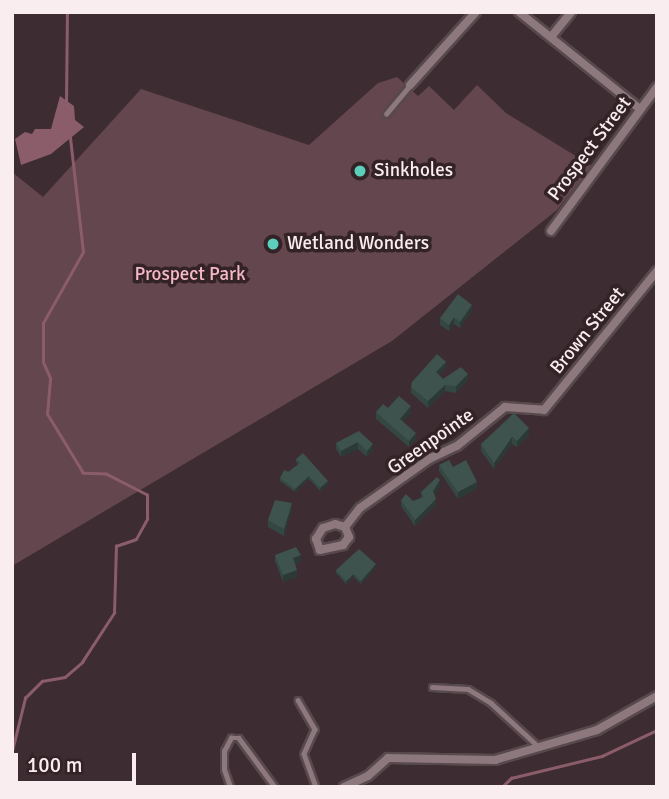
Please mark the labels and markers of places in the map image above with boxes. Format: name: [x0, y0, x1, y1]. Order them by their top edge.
place label: Sinkholes: [374, 160, 453, 182]
marker: Sinkholes: [352, 163, 368, 179]
place label: Wetland Wonders: [287, 233, 429, 255]
marker: Wetland Wonders: [265, 236, 281, 252]

